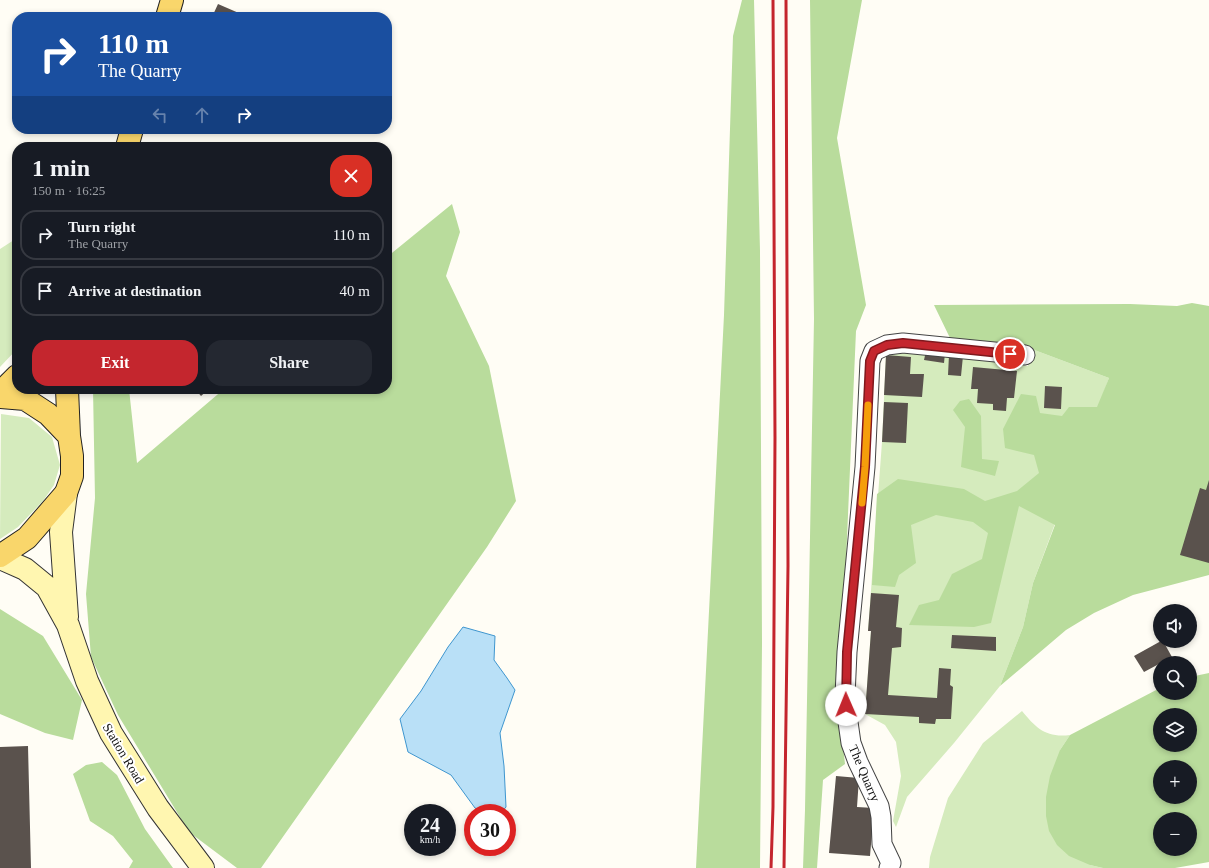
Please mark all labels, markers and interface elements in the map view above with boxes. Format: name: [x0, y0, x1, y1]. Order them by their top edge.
icon: right: [32, 28, 84, 80]
text: 110 m: [98, 28, 169, 59]
text: The Quarry: [98, 61, 181, 81]
icon: left: [149, 104, 171, 126]
icon: ahead: [191, 104, 213, 126]
icon: right: [233, 104, 255, 126]
text: 1 min: [32, 155, 90, 181]
button: close: [330, 155, 372, 197]
text: 150 m · 16:25: [32, 183, 105, 198]
text: Turn right: [68, 219, 135, 235]
icon: right: [34, 224, 56, 246]
text: 110 m: [333, 227, 370, 243]
text: The Quarry: [68, 236, 128, 251]
icon: arrive: [34, 280, 56, 302]
text: Arrive at destination: [68, 283, 201, 299]
text: 40 m: [340, 283, 370, 299]
pin: [993, 337, 1027, 371]
button: Exit: [32, 340, 198, 386]
button: Share: [206, 340, 372, 386]
icon: arrive: [999, 343, 1021, 365]
map controls: [1153, 604, 1197, 856]
button: sound: [1153, 604, 1197, 648]
button: search: [1153, 656, 1197, 700]
position arrow: [825, 684, 867, 726]
button: layers: [1153, 708, 1197, 752]
street label: Station Road: [100, 720, 148, 786]
street label: The Quarry: [846, 743, 883, 804]
button: +: [1153, 760, 1197, 804]
speed limit sign: 30: [464, 804, 516, 856]
button: −: [1153, 812, 1197, 856]
text: 24: [420, 814, 440, 836]
text: km/h: [420, 834, 440, 845]

